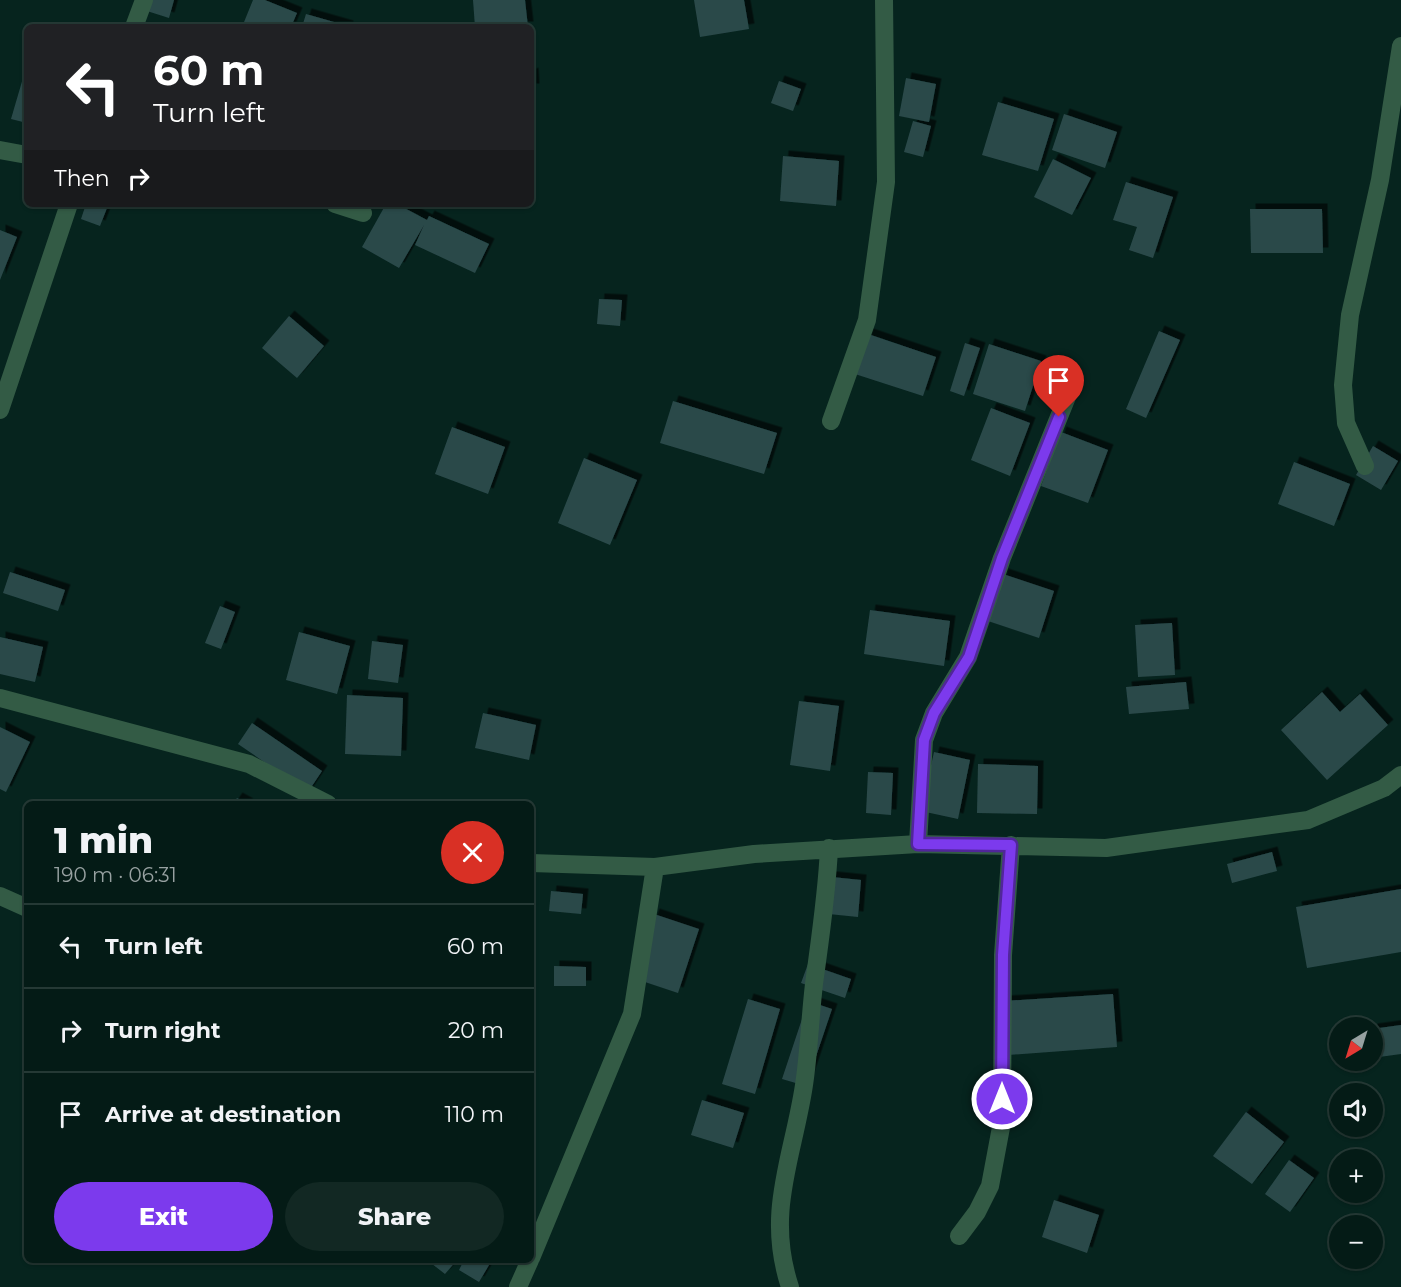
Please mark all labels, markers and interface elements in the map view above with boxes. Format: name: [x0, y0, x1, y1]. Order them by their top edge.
text: 60 m: [153, 44, 264, 96]
icon: left: [54, 48, 132, 126]
text: Turn left: [153, 96, 266, 129]
icon: right: [122, 162, 155, 195]
text: Then: [54, 165, 110, 192]
pin: [1033, 355, 1084, 417]
icon: arrive: [1042, 364, 1075, 397]
text: 1 min: [54, 818, 153, 862]
button: close: [441, 821, 504, 884]
text: 190 m · 06:31: [54, 863, 177, 887]
icon: left: [54, 930, 87, 963]
text: Turn left: [105, 933, 203, 960]
text: 60 m: [447, 933, 504, 960]
icon: right: [54, 1014, 87, 1047]
text: Turn right: [105, 1017, 220, 1044]
text: 20 m: [448, 1017, 504, 1044]
north arrow: [1329, 1017, 1383, 1071]
map controls: [1329, 1017, 1383, 1269]
position arrow: [970, 1067, 1034, 1131]
button: sound: [1329, 1083, 1383, 1137]
icon: arrive: [54, 1098, 87, 1131]
text: Arrive at destination: [105, 1101, 341, 1128]
text: 110 m: [444, 1101, 504, 1128]
button: +: [1329, 1149, 1383, 1203]
button: Exit: [54, 1182, 273, 1251]
button: Share: [285, 1182, 504, 1251]
button: −: [1329, 1215, 1383, 1269]

